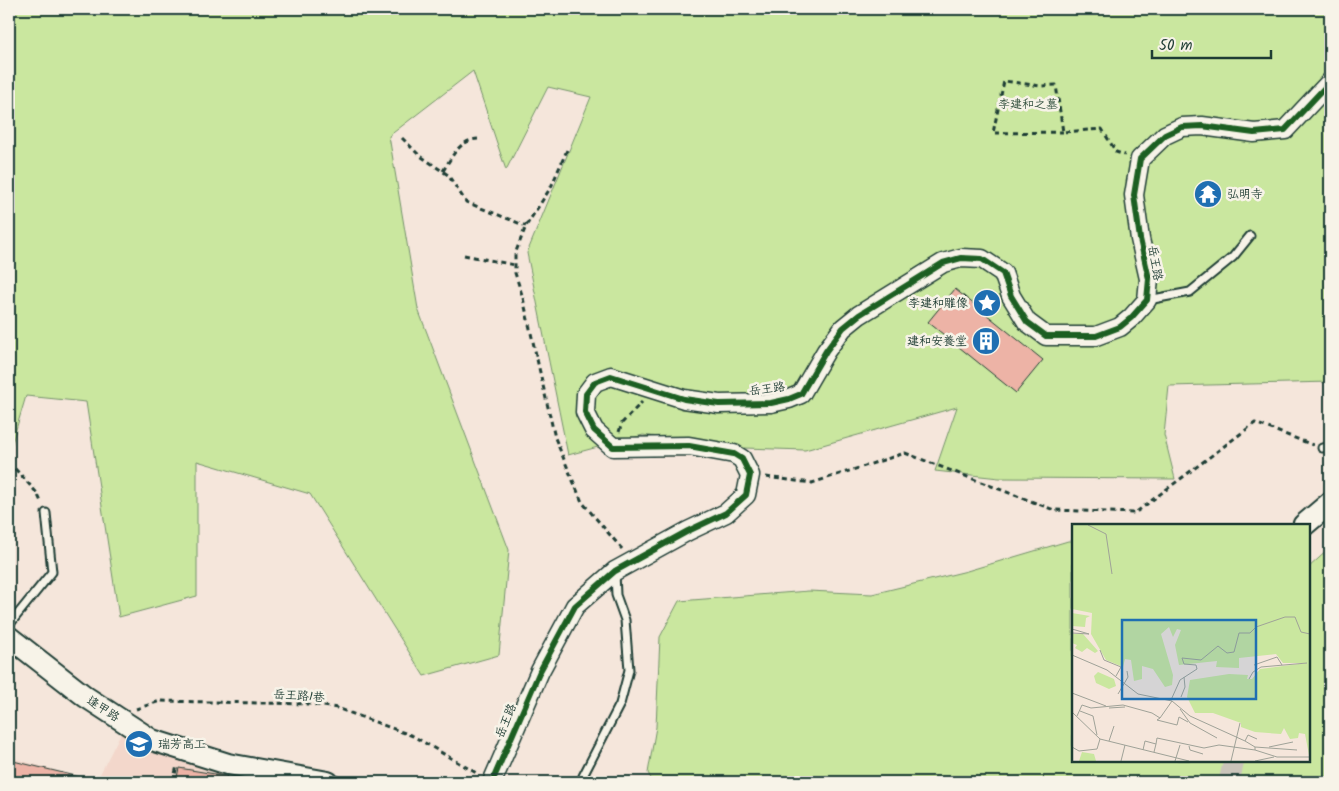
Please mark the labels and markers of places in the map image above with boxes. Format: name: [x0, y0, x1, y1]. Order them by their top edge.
temple icon: 弘明寺: [1193, 179, 1223, 209]
place label: 弘明寺: [1227, 185, 1263, 204]
place icon: 李建和雕像: [972, 288, 1002, 318]
place label: 李建和雕像: [908, 294, 968, 313]
building icon: 建和安養堂: [971, 326, 1001, 356]
place label: 建和安養堂: [907, 332, 967, 351]
school or university icon: 瑞芳高工: [124, 729, 154, 759]
place label: 瑞芳高工: [158, 735, 206, 754]

